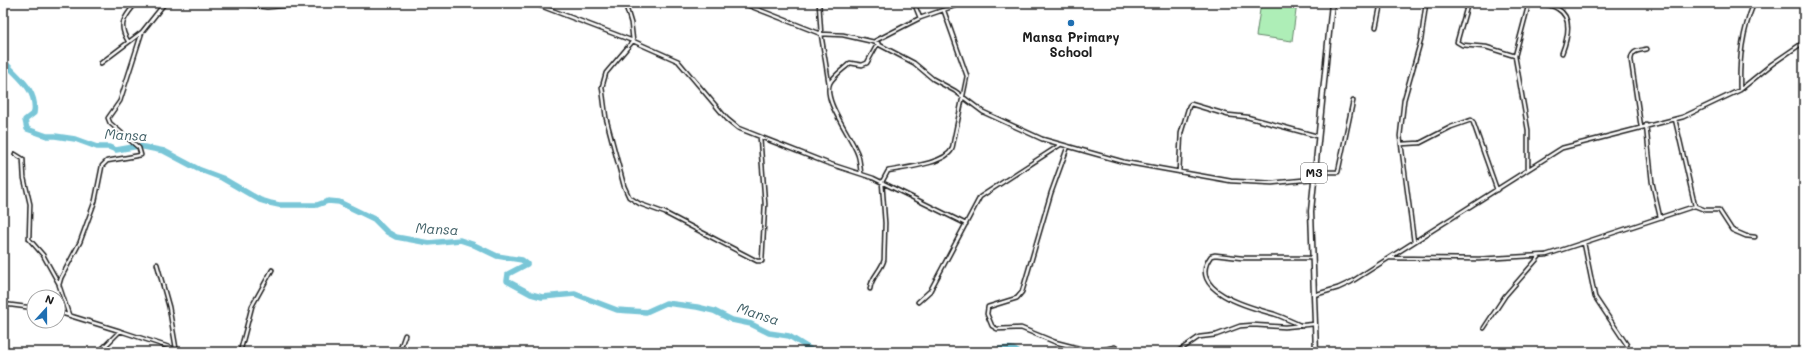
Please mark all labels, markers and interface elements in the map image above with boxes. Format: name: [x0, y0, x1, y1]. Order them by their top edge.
marker: Mansa Primary School: [1066, 18, 1076, 28]
place label: Mansa Primary School: [1022, 28, 1120, 60]
water label: Mansa: [104, 124, 148, 145]
road number: M3: [1301, 163, 1327, 183]
water label: Mansa: [415, 218, 459, 239]
north arrow: [26, 289, 66, 329]
text: N: [43, 291, 56, 308]
water label: Mansa: [735, 298, 782, 329]

